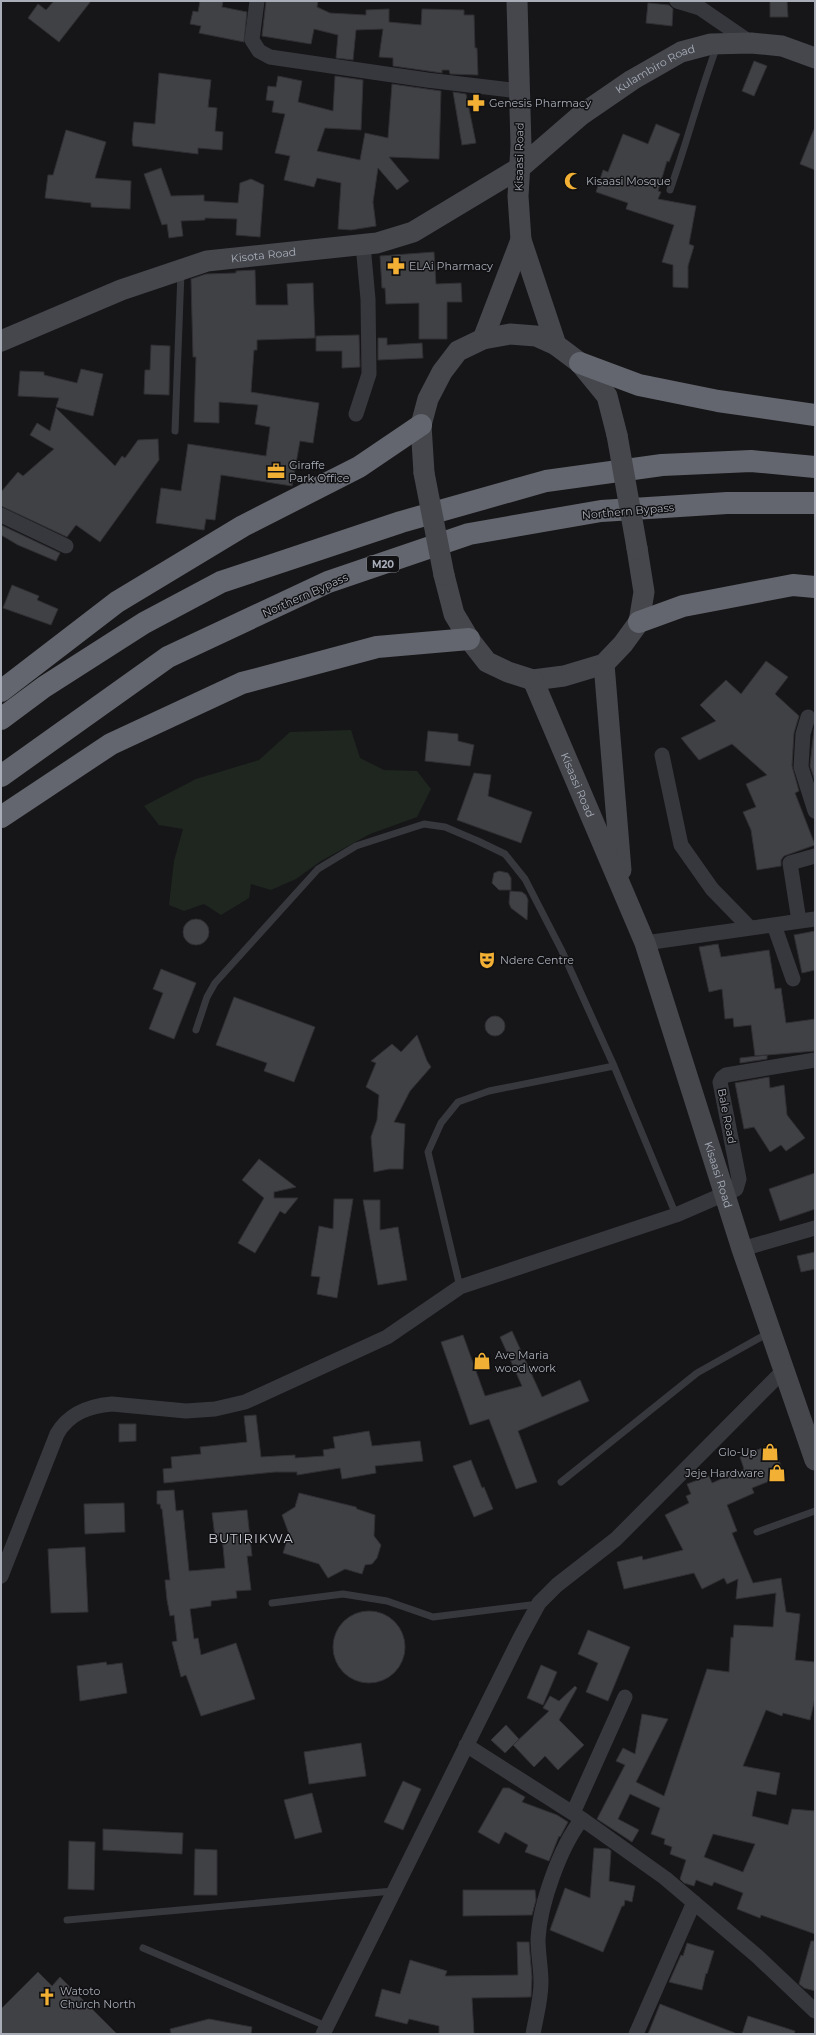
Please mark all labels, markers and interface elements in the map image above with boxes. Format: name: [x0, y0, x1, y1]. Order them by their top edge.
street label: Kulambiro Road: [613, 42, 697, 96]
pharmacy icon: Genesis Pharmacy: [466, 93, 486, 113]
place label: Genesis Pharmacy: [489, 96, 591, 110]
street label: Kisaasi Road: [511, 122, 527, 192]
mosque icon: Kisaasi Mosque: [563, 171, 583, 191]
place label: Kisaasi Mosque: [586, 174, 671, 188]
street label: Kisota Road: [230, 245, 297, 265]
pharmacy icon: ELAi Pharmacy: [386, 256, 406, 276]
place label: ELAi Pharmacy: [409, 259, 493, 273]
place label: Giraffe Park Office: [289, 458, 350, 485]
office icon: Giraffe Park Office: [266, 461, 286, 481]
street label: Northern Bypass: [581, 500, 675, 522]
road number: M20: [367, 556, 399, 572]
street label: Northern Bypass: [260, 570, 351, 620]
street label: Kisaasi Road: [558, 750, 598, 819]
theatre icon: Ndere Centre: [477, 950, 497, 970]
place label: Ndere Centre: [500, 953, 574, 967]
street label: Bale Road: [715, 1087, 739, 1145]
street label: Kisaasi Road: [701, 1140, 736, 1210]
place label: Ave Maria wood work: [495, 1348, 556, 1375]
shop icon: Ave Maria wood work: [472, 1351, 492, 1371]
shop icon: Glo-Up: [760, 1442, 780, 1462]
place label: Glo-Up: [718, 1445, 757, 1459]
shop icon: Jeje Hardware: [767, 1463, 787, 1483]
place label: Jeje Hardware: [684, 1466, 764, 1480]
district label: BUTIRIKWA: [208, 1530, 294, 1546]
place label: Watoto Church North: [60, 1984, 136, 2011]
church icon: Watoto Church North: [37, 1987, 57, 2007]

